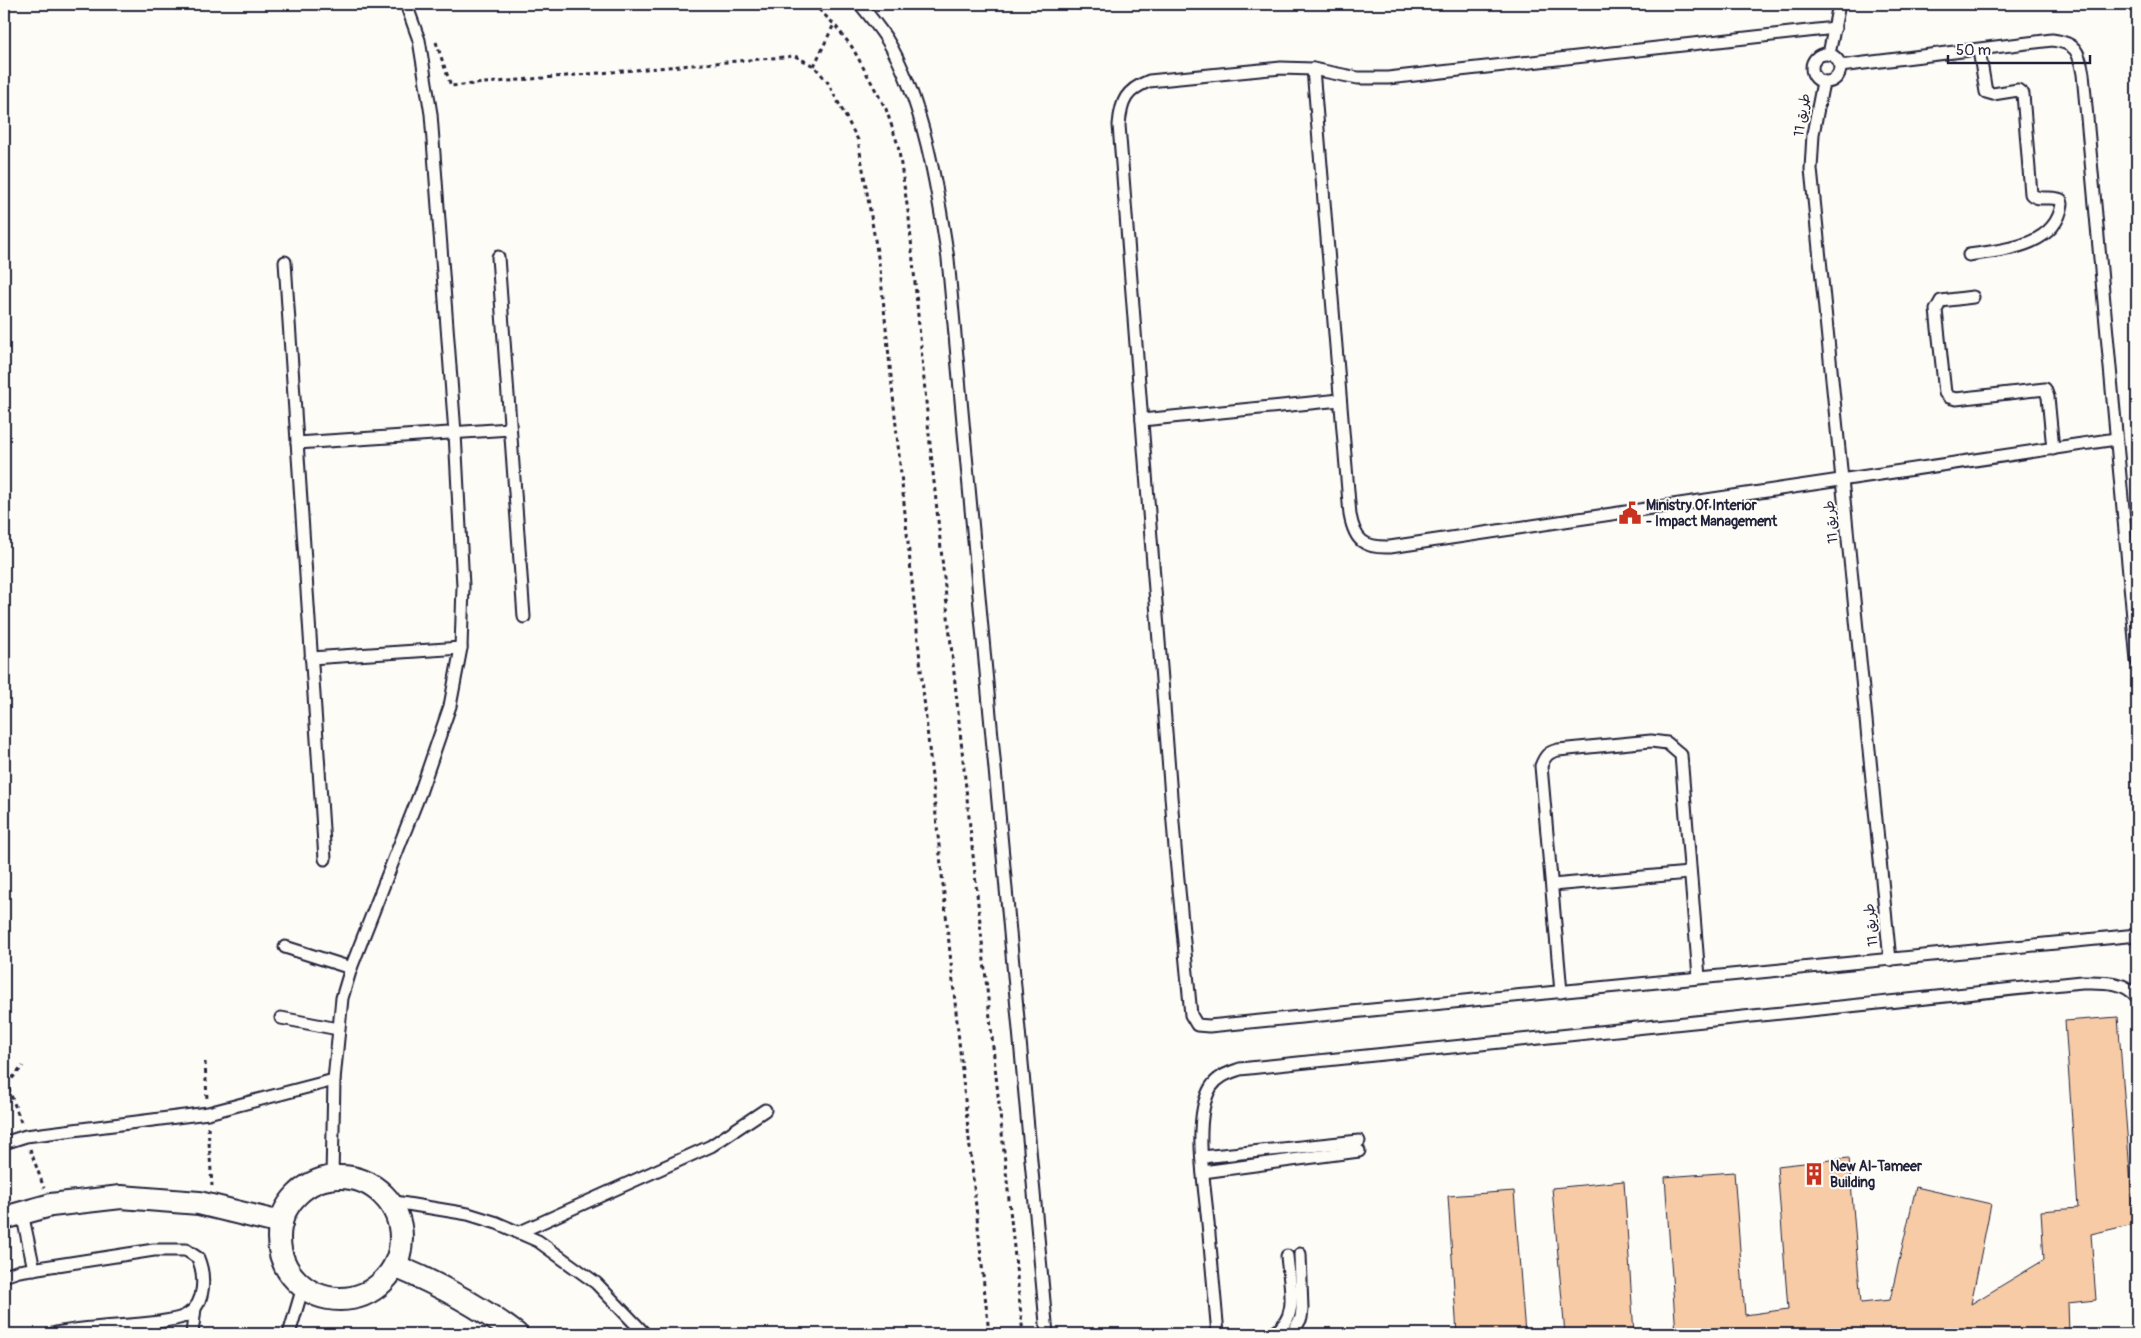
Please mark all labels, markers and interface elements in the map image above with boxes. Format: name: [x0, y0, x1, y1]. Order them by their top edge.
scale bar: [1948, 32, 2091, 64]
text: 50 m: [1956, 41, 1991, 60]
street label: طريق 11: [1790, 92, 1814, 138]
place label: Ministry Of Interior - Impact Management: [1646, 497, 1778, 530]
public building icon: Ministry Of Interior - Impact Management: [1617, 500, 1643, 526]
street label: طريق 11: [1820, 500, 1842, 544]
street label: طريق 11: [1860, 903, 1882, 947]
place label: New Al-Tameer Building: [1830, 1158, 1923, 1191]
building icon: New Al-Tameer Building: [1801, 1161, 1827, 1187]

